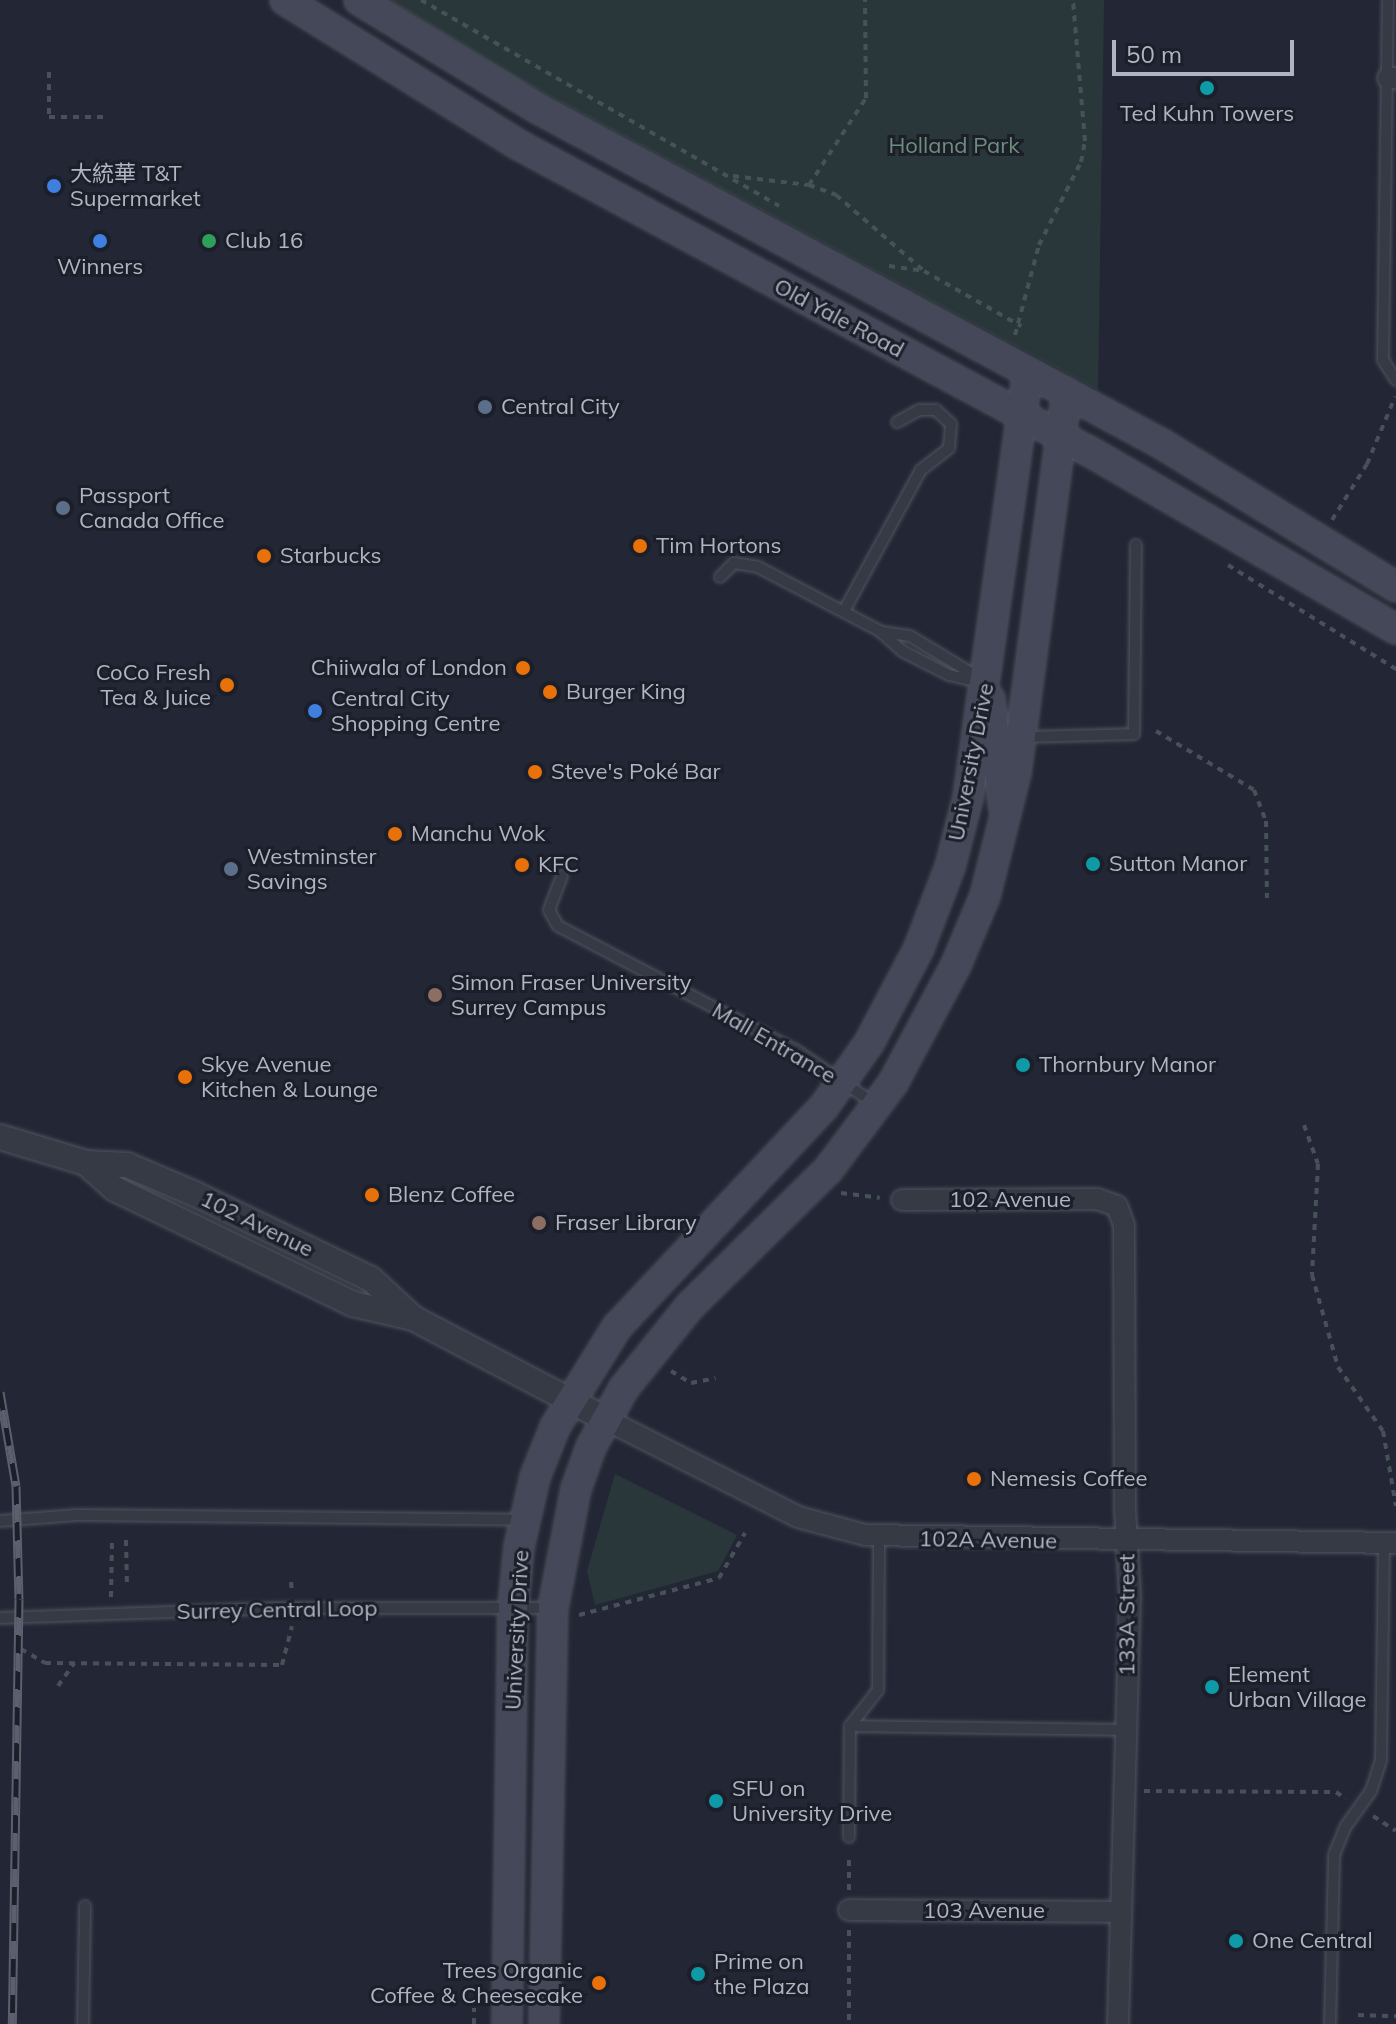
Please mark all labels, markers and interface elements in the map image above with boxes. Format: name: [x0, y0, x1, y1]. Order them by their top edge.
scale bar: [1116, 24, 1298, 74]
text: 50 m: [1126, 39, 1182, 69]
marker: Ted Kuhn Towers: [1198, 79, 1216, 97]
place label: Ted Kuhn Towers: [1120, 101, 1294, 127]
park label: Holland Park: [888, 133, 1020, 159]
place label: 大統華 T&T Supermarket: [70, 160, 201, 212]
marker: 大統華 T&T Supermarket: [45, 177, 63, 195]
place label: Club 16: [225, 228, 303, 254]
marker: Winners: [91, 232, 109, 250]
marker: Club 16: [200, 232, 218, 250]
place label: Winners: [57, 254, 143, 280]
street label: Old Yale Road: [770, 273, 908, 363]
place label: Central City: [501, 394, 620, 420]
marker: Central City: [476, 398, 494, 416]
place label: Passport Canada Office: [79, 482, 224, 534]
marker: Passport Canada Office: [54, 499, 72, 517]
place label: Tim Hortons: [656, 533, 782, 559]
marker: Tim Hortons: [631, 537, 649, 555]
place label: Starbucks: [280, 543, 381, 569]
marker: Starbucks: [255, 547, 273, 565]
place label: Chiiwala of London: [311, 655, 507, 681]
place label: CoCo Fresh Tea & Juice: [96, 659, 211, 710]
marker: Chiiwala of London: [514, 659, 532, 677]
marker: CoCo Fresh Tea & Juice: [218, 676, 236, 694]
place label: Burger King: [566, 679, 686, 705]
street label: University Drive: [943, 681, 999, 843]
marker: Burger King: [541, 683, 559, 701]
place label: Central City Shopping Centre: [331, 685, 500, 736]
marker: Central City Shopping Centre: [306, 702, 324, 720]
place label: Steve's Poké Bar: [551, 759, 720, 785]
marker: Steve's Poké Bar: [526, 763, 544, 781]
place label: Manchu Wok: [411, 821, 545, 847]
marker: Manchu Wok: [386, 825, 404, 843]
place label: Westminster Savings: [247, 843, 376, 894]
place label: Sutton Manor: [1109, 851, 1247, 877]
place label: KFC: [538, 852, 579, 878]
marker: Sutton Manor: [1084, 855, 1102, 873]
marker: KFC: [513, 856, 531, 874]
marker: Westminster Savings: [222, 860, 240, 878]
place label: Simon Fraser University Surrey Campus: [451, 969, 692, 1020]
marker: Simon Fraser University Surrey Campus: [426, 986, 444, 1004]
street label: Mall Entrance: [707, 997, 841, 1089]
place label: Skye Avenue Kitchen & Lounge: [201, 1051, 378, 1102]
place label: Thornbury Manor: [1039, 1052, 1216, 1078]
marker: Thornbury Manor: [1014, 1056, 1032, 1074]
marker: Skye Avenue Kitchen & Lounge: [176, 1068, 194, 1086]
place label: Blenz Coffee: [388, 1182, 515, 1208]
street label: 102 Avenue: [196, 1185, 318, 1263]
marker: Blenz Coffee: [363, 1186, 381, 1204]
street label: 102 Avenue: [949, 1187, 1071, 1213]
place label: Fraser Library: [555, 1210, 697, 1236]
marker: Fraser Library: [530, 1214, 548, 1232]
place label: Nemesis Coffee: [990, 1466, 1147, 1492]
marker: Nemesis Coffee: [965, 1470, 983, 1488]
street label: 102A Avenue: [919, 1526, 1057, 1554]
street label: University Drive: [500, 1549, 534, 1711]
street label: 133A Street: [1114, 1554, 1140, 1676]
street label: Surrey Central Loop: [176, 1595, 378, 1625]
place label: Element Urban Village: [1228, 1661, 1367, 1712]
marker: Element Urban Village: [1203, 1678, 1221, 1696]
place label: SFU on University Drive: [732, 1775, 892, 1826]
marker: SFU on University Drive: [707, 1792, 725, 1810]
street label: 103 Avenue: [923, 1898, 1045, 1924]
place label: One Central: [1252, 1928, 1373, 1954]
marker: One Central: [1227, 1932, 1245, 1950]
place label: Prime on the Plaza: [714, 1948, 810, 2000]
place label: Trees Organic Coffee & Cheesecake: [370, 1957, 583, 2008]
marker: Prime on the Plaza: [689, 1965, 707, 1983]
marker: Trees Organic Coffee & Cheesecake: [590, 1974, 608, 1992]

